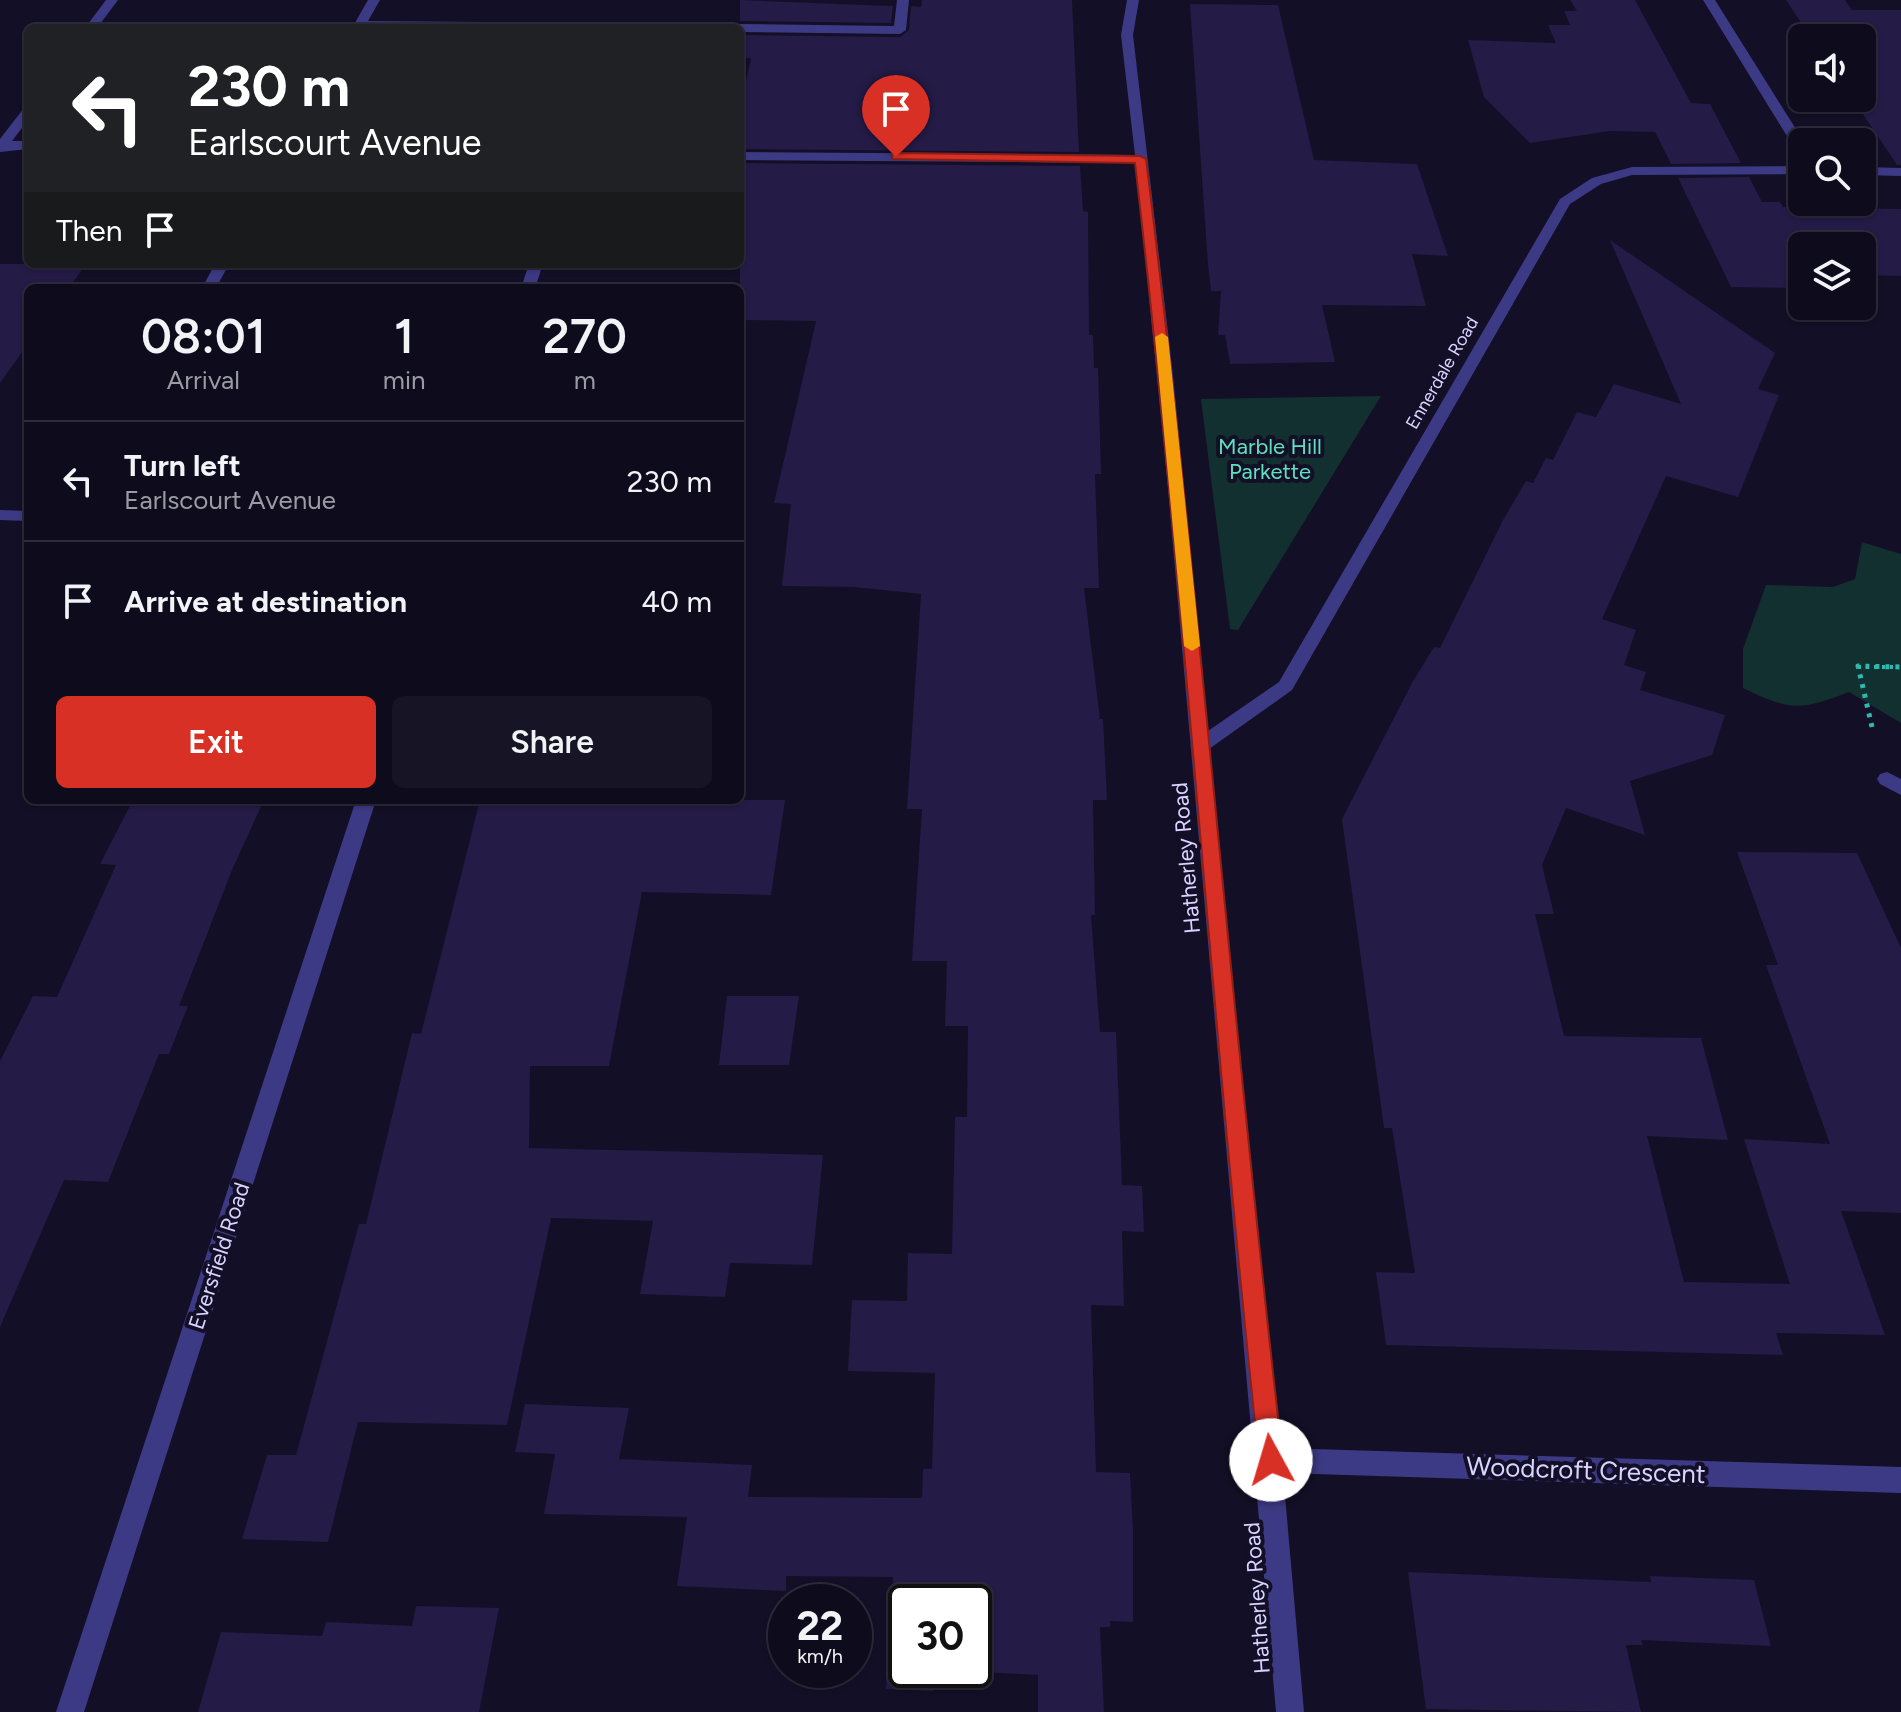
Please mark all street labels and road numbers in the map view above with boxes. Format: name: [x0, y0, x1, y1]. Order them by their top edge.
street label: Ennerdale Road: [1401, 313, 1483, 433]
street label: Hatherley Road: [1166, 781, 1206, 935]
street label: Eversfield Road: [183, 1179, 255, 1333]
street label: Woodcroft Crescent: [1466, 1450, 1706, 1490]
street label: Hatherley Road: [1238, 1521, 1276, 1675]

